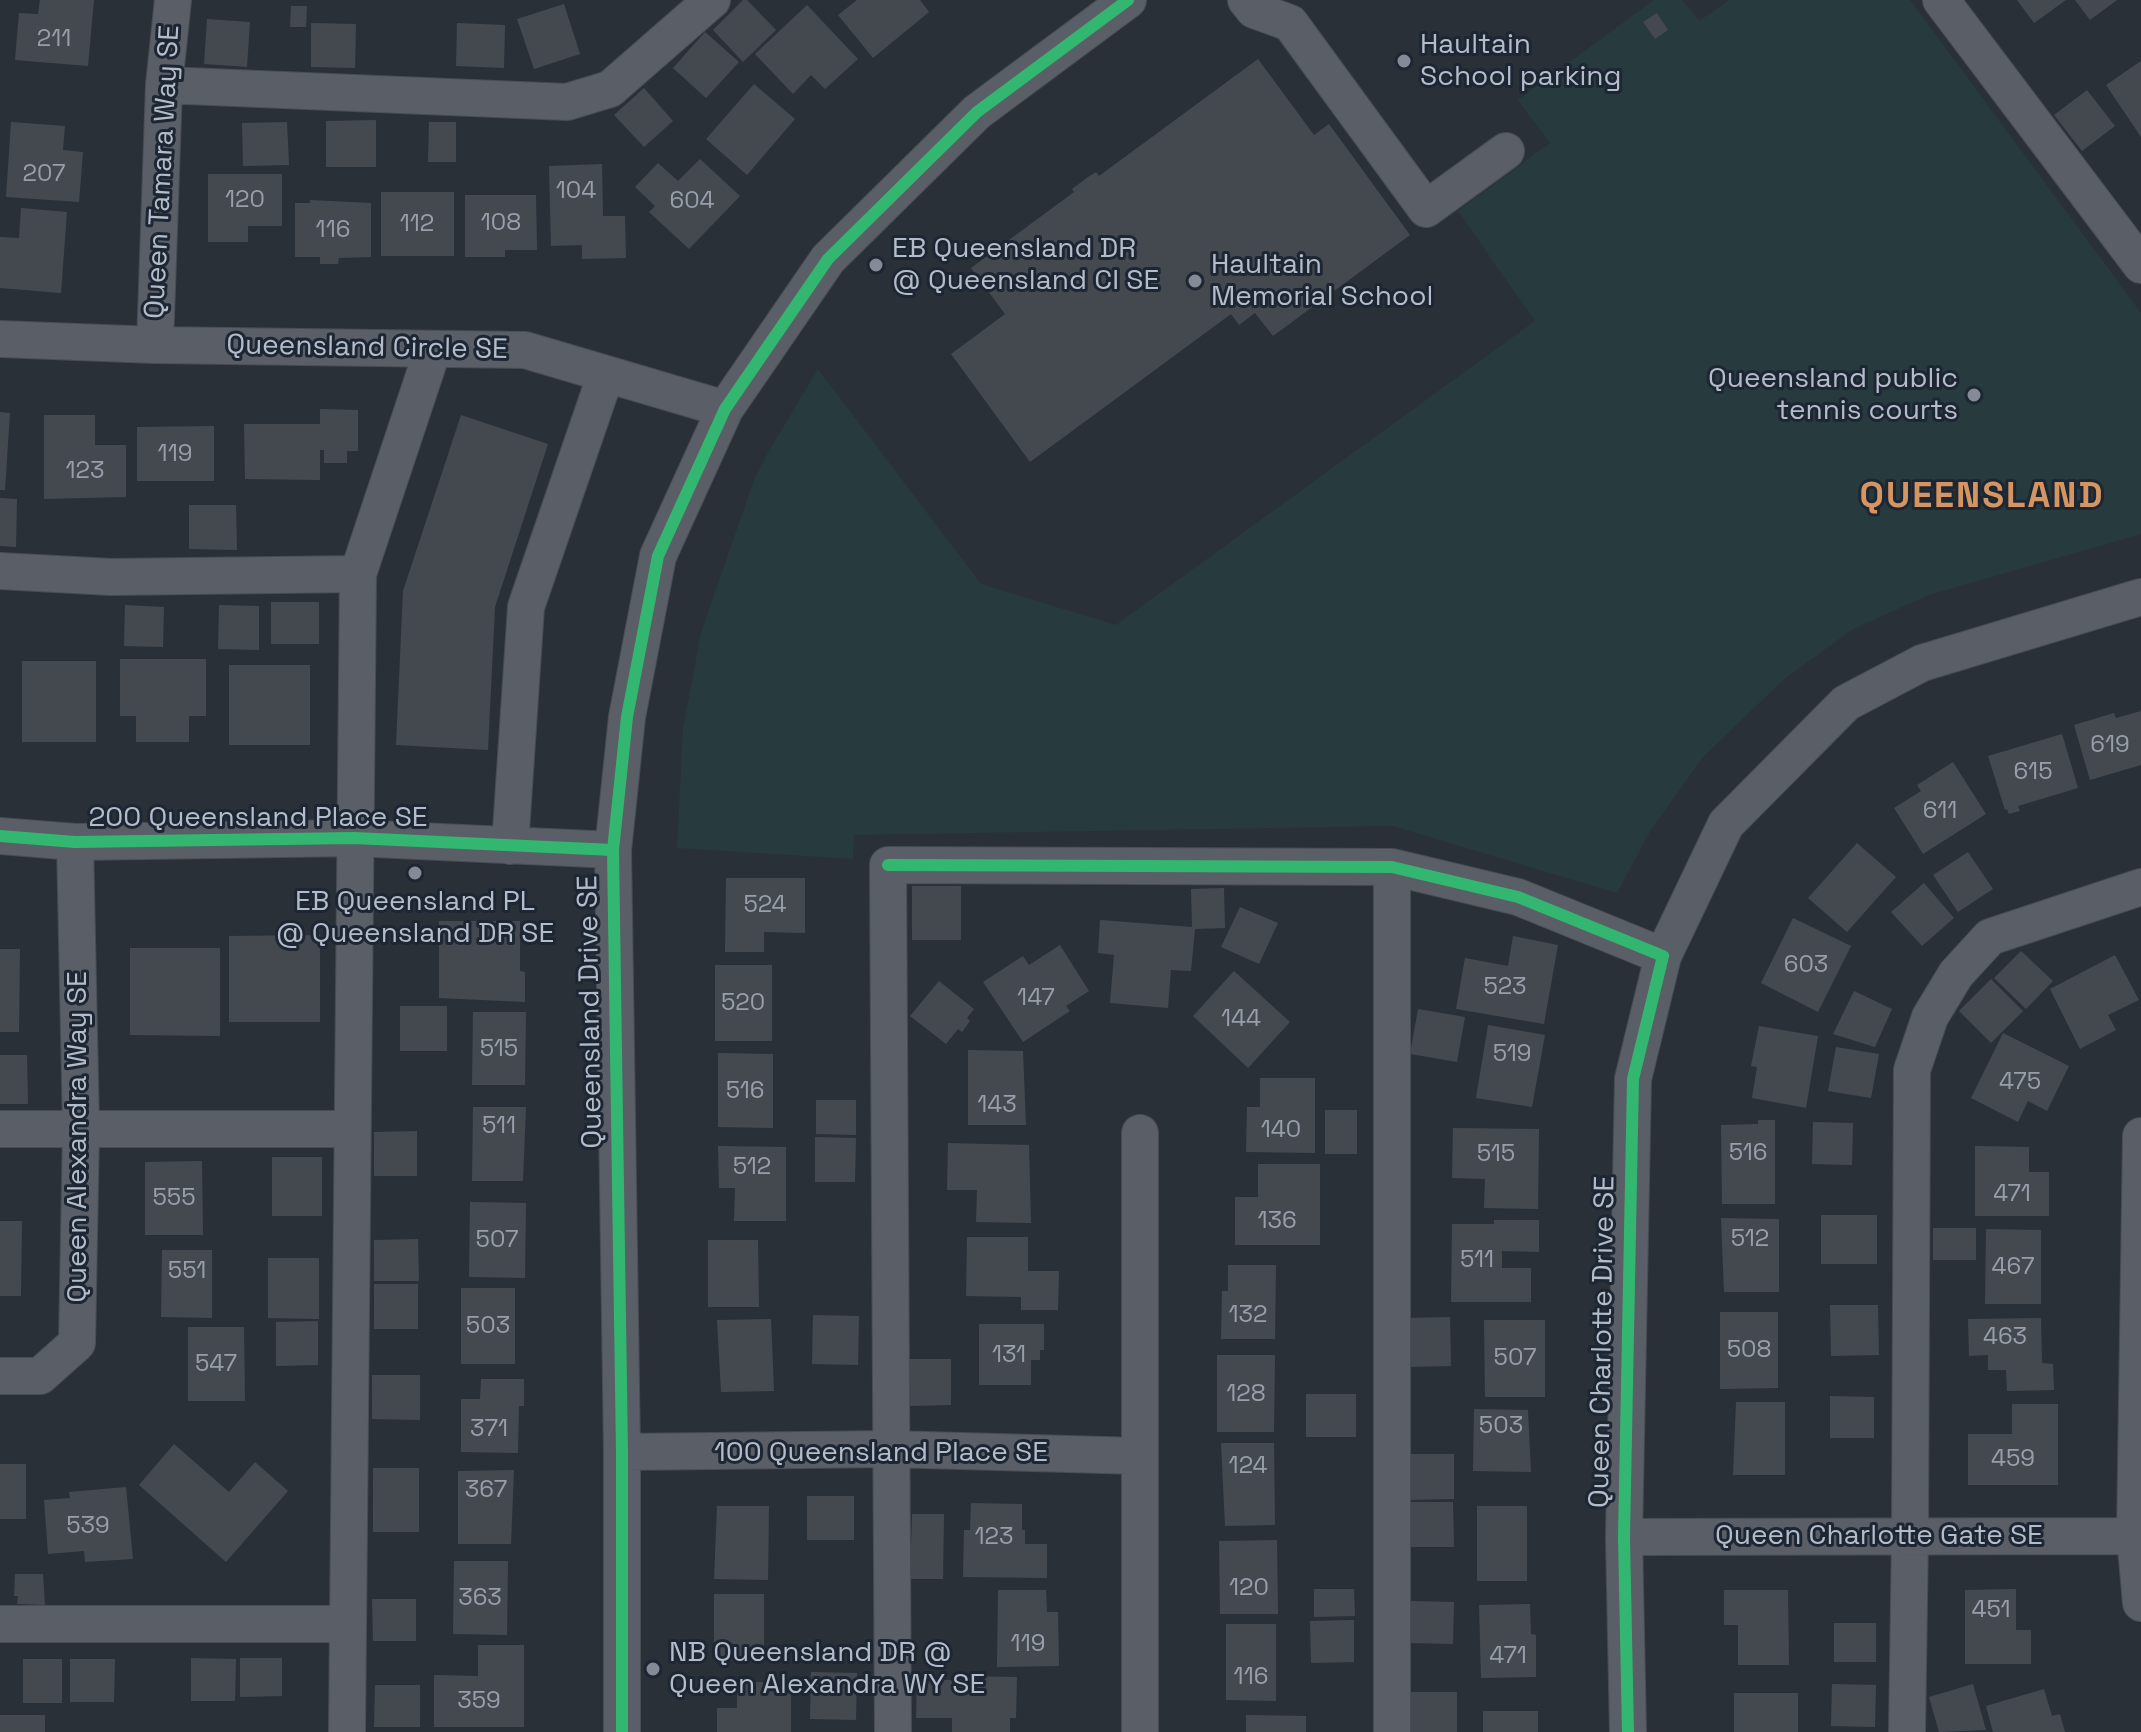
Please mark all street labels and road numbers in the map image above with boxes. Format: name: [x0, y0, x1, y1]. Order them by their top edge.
street label: Queen Tamara Way SE: [139, 24, 187, 320]
street label: Queensland Circle SE: [226, 329, 508, 367]
street label: 200 Queensland Place SE: [88, 801, 428, 835]
street label: Queensland Drive SE: [572, 875, 610, 1149]
street label: Queen Alexandra Way SE: [61, 971, 95, 1303]
street label: Queen Charlotte Drive SE: [1583, 1176, 1623, 1508]
street label: 100 Queensland Place SE: [714, 1436, 1048, 1470]
street label: Queen Charlotte Gate SE: [1715, 1519, 2043, 1553]

